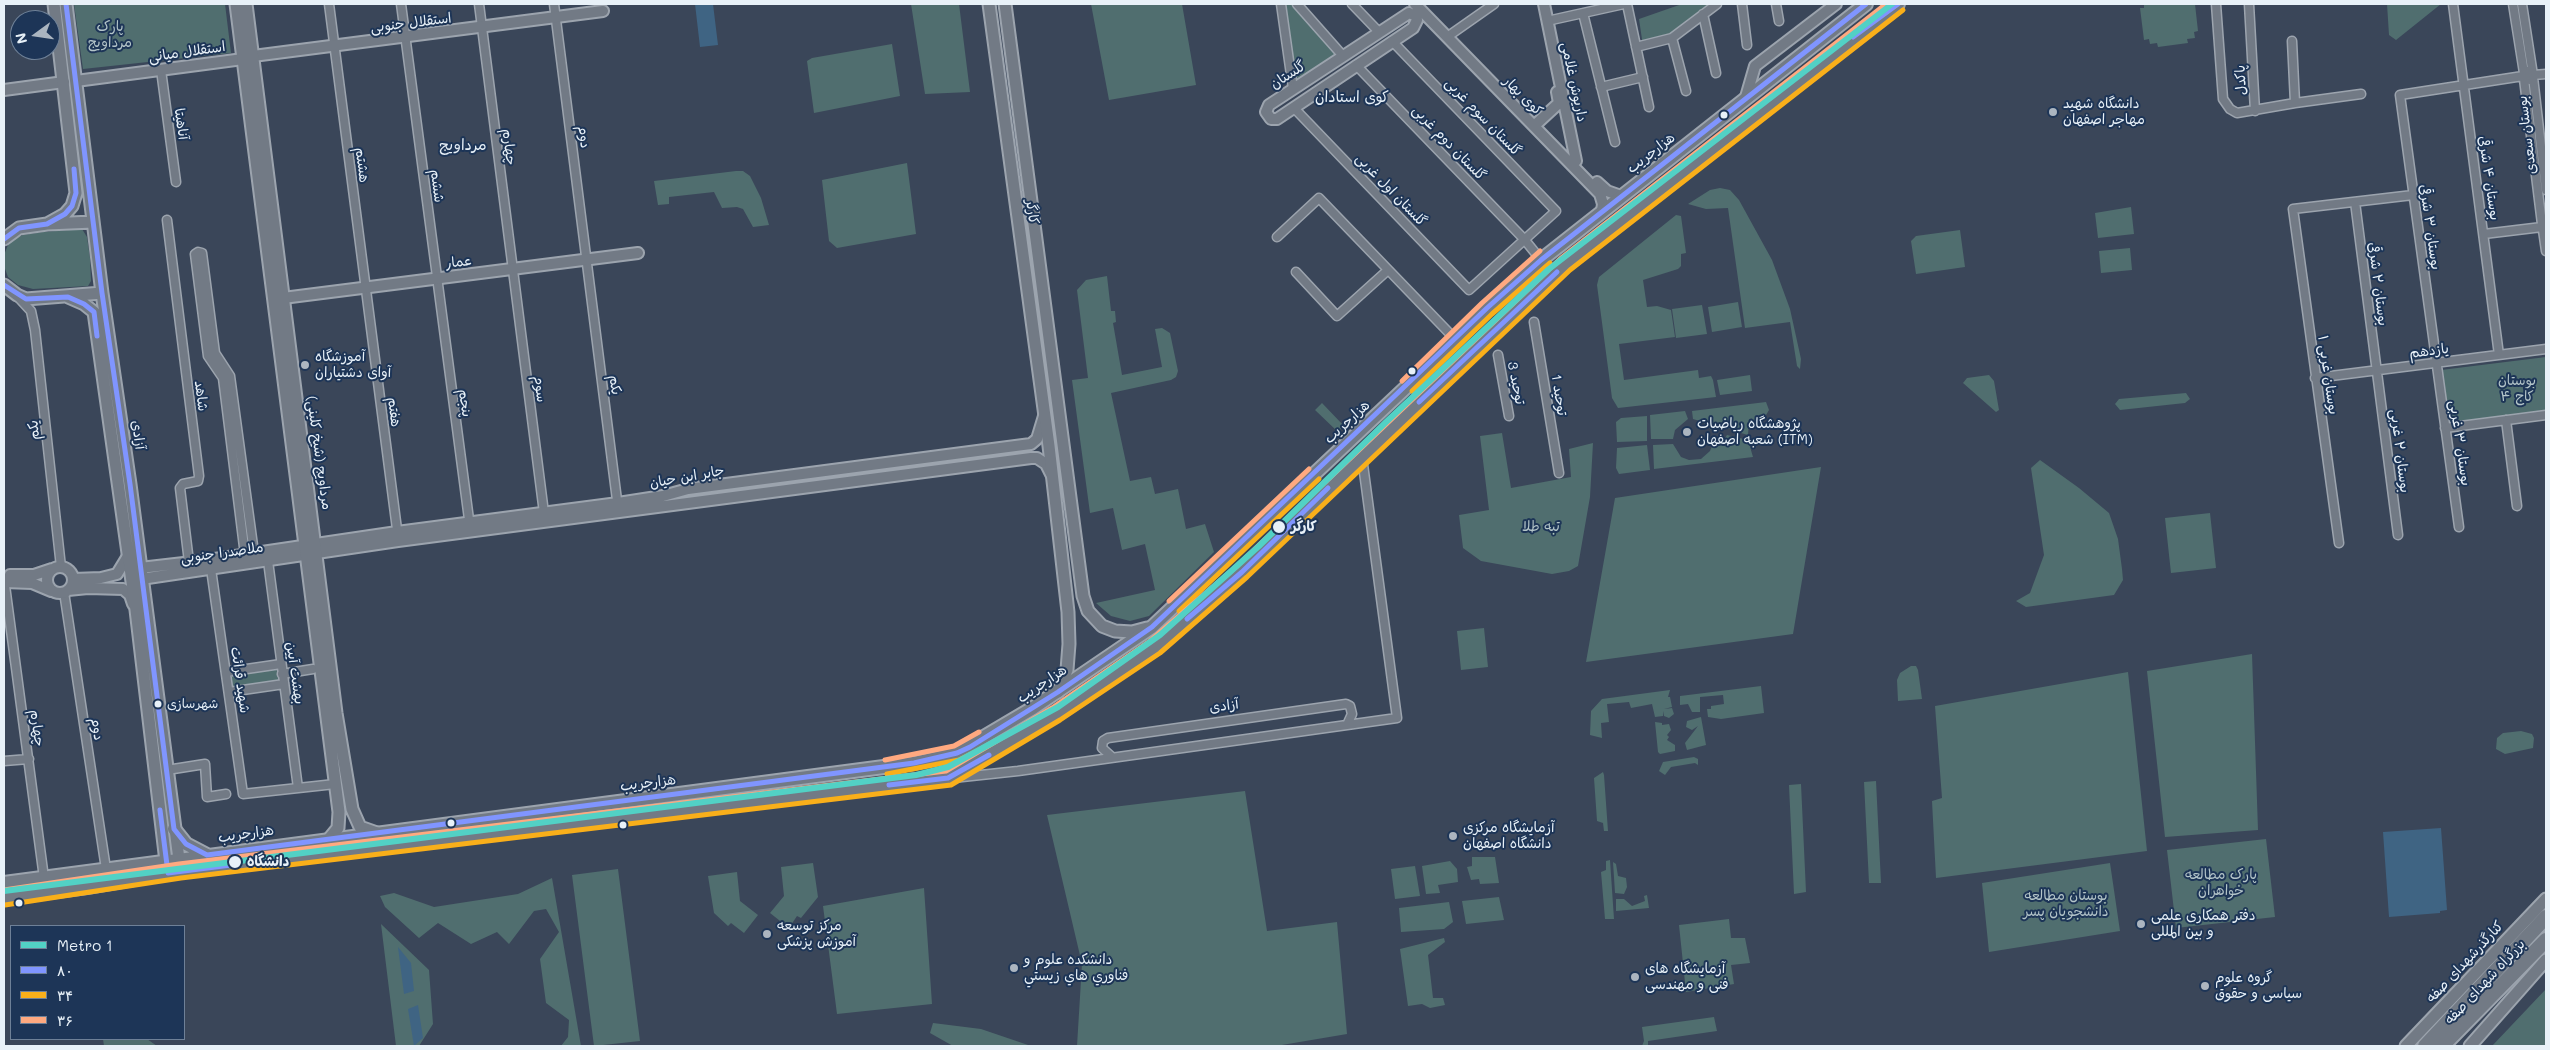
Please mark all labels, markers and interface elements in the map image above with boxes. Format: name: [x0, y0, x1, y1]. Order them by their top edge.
north arrow: [10, 10, 60, 60]
street label: استقلال جنوبی: [370, 10, 452, 36]
park label: پارک مرداویج: [88, 19, 132, 52]
text: N: [10, 31, 31, 46]
street label: استقلال میانی: [148, 38, 226, 66]
street label: داریوش غلامی: [1557, 41, 1591, 123]
street label: گلستان: [1267, 57, 1309, 93]
street label: پاکدل: [2232, 64, 2250, 96]
street label: کوی بهار: [1500, 73, 1546, 119]
street label: گلستان سوم غربی: [1441, 74, 1525, 160]
district label: کوی استادان: [1315, 88, 1389, 106]
street label: بوستان سعدی: [2514, 95, 2540, 175]
place label: دانشگاه شهید مهاجر اصفهان: [2063, 96, 2145, 128]
street label: گلستان دوم غربی: [1409, 102, 1489, 184]
marker: دانشگاه شهید مهاجر اصفهان: [2047, 106, 2059, 118]
street label: آناهیتا: [170, 107, 192, 141]
unlabelled marker: [1719, 110, 1729, 120]
street label: دوم: [574, 125, 594, 149]
street label: چهارم: [498, 128, 520, 166]
street label: هزارجریب: [1624, 129, 1678, 177]
street label: بوستان ۴ شرقی: [2475, 135, 2503, 221]
district label: مرداویج: [439, 136, 487, 154]
street label: هشتم: [352, 146, 372, 184]
street label: گلستان اول غربی: [1352, 150, 1430, 230]
street label: ششم: [427, 169, 447, 203]
street label: بوستان ۳ شرقی: [2416, 183, 2444, 271]
street label: کارگر: [1022, 198, 1042, 226]
street label: بوستان ۲ شرقی: [2365, 241, 2391, 327]
street label: عمار: [445, 252, 473, 272]
street label: بوستان غربی ۱: [2314, 334, 2342, 416]
street label: یازدهم: [2408, 340, 2450, 362]
place label: آموزشگاه آوای دشتیاران: [315, 349, 391, 382]
marker: آموزشگاه آوای دشتیاران: [299, 359, 311, 371]
street label: توحید 3: [1504, 360, 1528, 406]
unlabelled marker: [1407, 366, 1417, 376]
street label: توحید 1: [1547, 373, 1571, 417]
park label: بوستان کاج ۴: [2498, 373, 2536, 406]
street label: یکم: [605, 374, 625, 396]
street label: سوم: [530, 375, 550, 403]
street label: شاهد: [191, 380, 211, 412]
street label: پنجم: [455, 388, 475, 418]
street label: مرداویج (شیخ کلینی): [303, 395, 335, 511]
street label: هفتم: [384, 396, 404, 428]
street label: هزارجریب: [1321, 397, 1373, 447]
street label: بوستان ۳ غربی: [2446, 399, 2474, 487]
street label: بوستان ۲ غربی: [2387, 408, 2413, 494]
place label: پژوهشگاه رياضيات شعبه اصفهان (ITM): [1697, 416, 1813, 448]
street label: یکم: [25, 419, 43, 441]
street label: آزادی: [128, 419, 148, 451]
marker: پژوهشگاه رياضيات شعبه اصفهان (ITM): [1681, 426, 1693, 438]
street label: جابر ابن حیان: [648, 462, 726, 492]
marker: کارگر: [1271, 519, 1287, 535]
place label: کارگر: [1291, 519, 1317, 535]
park label: تبه طلا: [1522, 519, 1560, 535]
street label: ملاصدرا جنوبی: [179, 539, 265, 567]
street label: بهشت آیین: [282, 641, 308, 705]
street label: شهید قرائت: [227, 646, 253, 714]
street label: هزارجریب: [1014, 661, 1070, 707]
place label: شهرسازی: [167, 696, 218, 712]
street label: آزادی: [1208, 696, 1240, 716]
marker: شهرسازی: [153, 699, 163, 709]
street label: چهارم: [26, 709, 48, 747]
street label: دوم: [87, 716, 107, 742]
street label: هزارجریب: [619, 771, 677, 795]
unlabelled marker: [446, 818, 456, 828]
unlabelled marker: [618, 820, 628, 830]
place label: آزمایشگاه مرکزی دانشگاه اصفهان: [1463, 820, 1554, 852]
street label: هزارجریب: [217, 822, 275, 846]
marker: آزمایشگاه مرکزی دانشگاه اصفهان: [1447, 830, 1459, 842]
marker: دانشگاه: [227, 854, 243, 870]
place label: دانشگاه: [247, 854, 289, 870]
park label: پارک مطالعه خواهران: [2185, 867, 2257, 900]
park label: بوستان مطالعه دانشجویان پسر: [2023, 888, 2109, 920]
unlabelled marker: [14, 898, 24, 908]
place label: دفتر همکاری علمی و بین المللی: [2151, 908, 2256, 940]
place label: مرکز توسعه آموزش پزشکی: [777, 918, 856, 950]
marker: دفتر همکاری علمی و بین المللی: [2135, 918, 2147, 930]
street label: کنارگذرشهدای صفه: [2423, 918, 2507, 1006]
legend: [10, 925, 185, 1040]
marker: مرکز توسعه آموزش پزشکی: [761, 928, 773, 940]
text: Metro 1: [57, 935, 113, 955]
street label: بزرگراه شهدای صفه: [2441, 936, 2529, 1028]
place label: دانشکده علوم و فناوري هاي زيستي: [1024, 952, 1128, 984]
text: ۸۰: [57, 960, 73, 980]
place label: آزمایشگاه های فنی و مهندسی: [1645, 961, 1729, 994]
marker: دانشکده علوم و فناوري هاي زيستي: [1008, 962, 1020, 974]
place label: گروه علوم سیاسی و حقوق: [2215, 970, 2302, 1002]
marker: آزمایشگاه های فنی و مهندسی: [1629, 971, 1641, 983]
marker: گروه علوم سیاسی و حقوق: [2199, 980, 2211, 992]
text: ۳۴: [57, 985, 73, 1005]
text: ۳۶: [57, 1010, 73, 1030]

